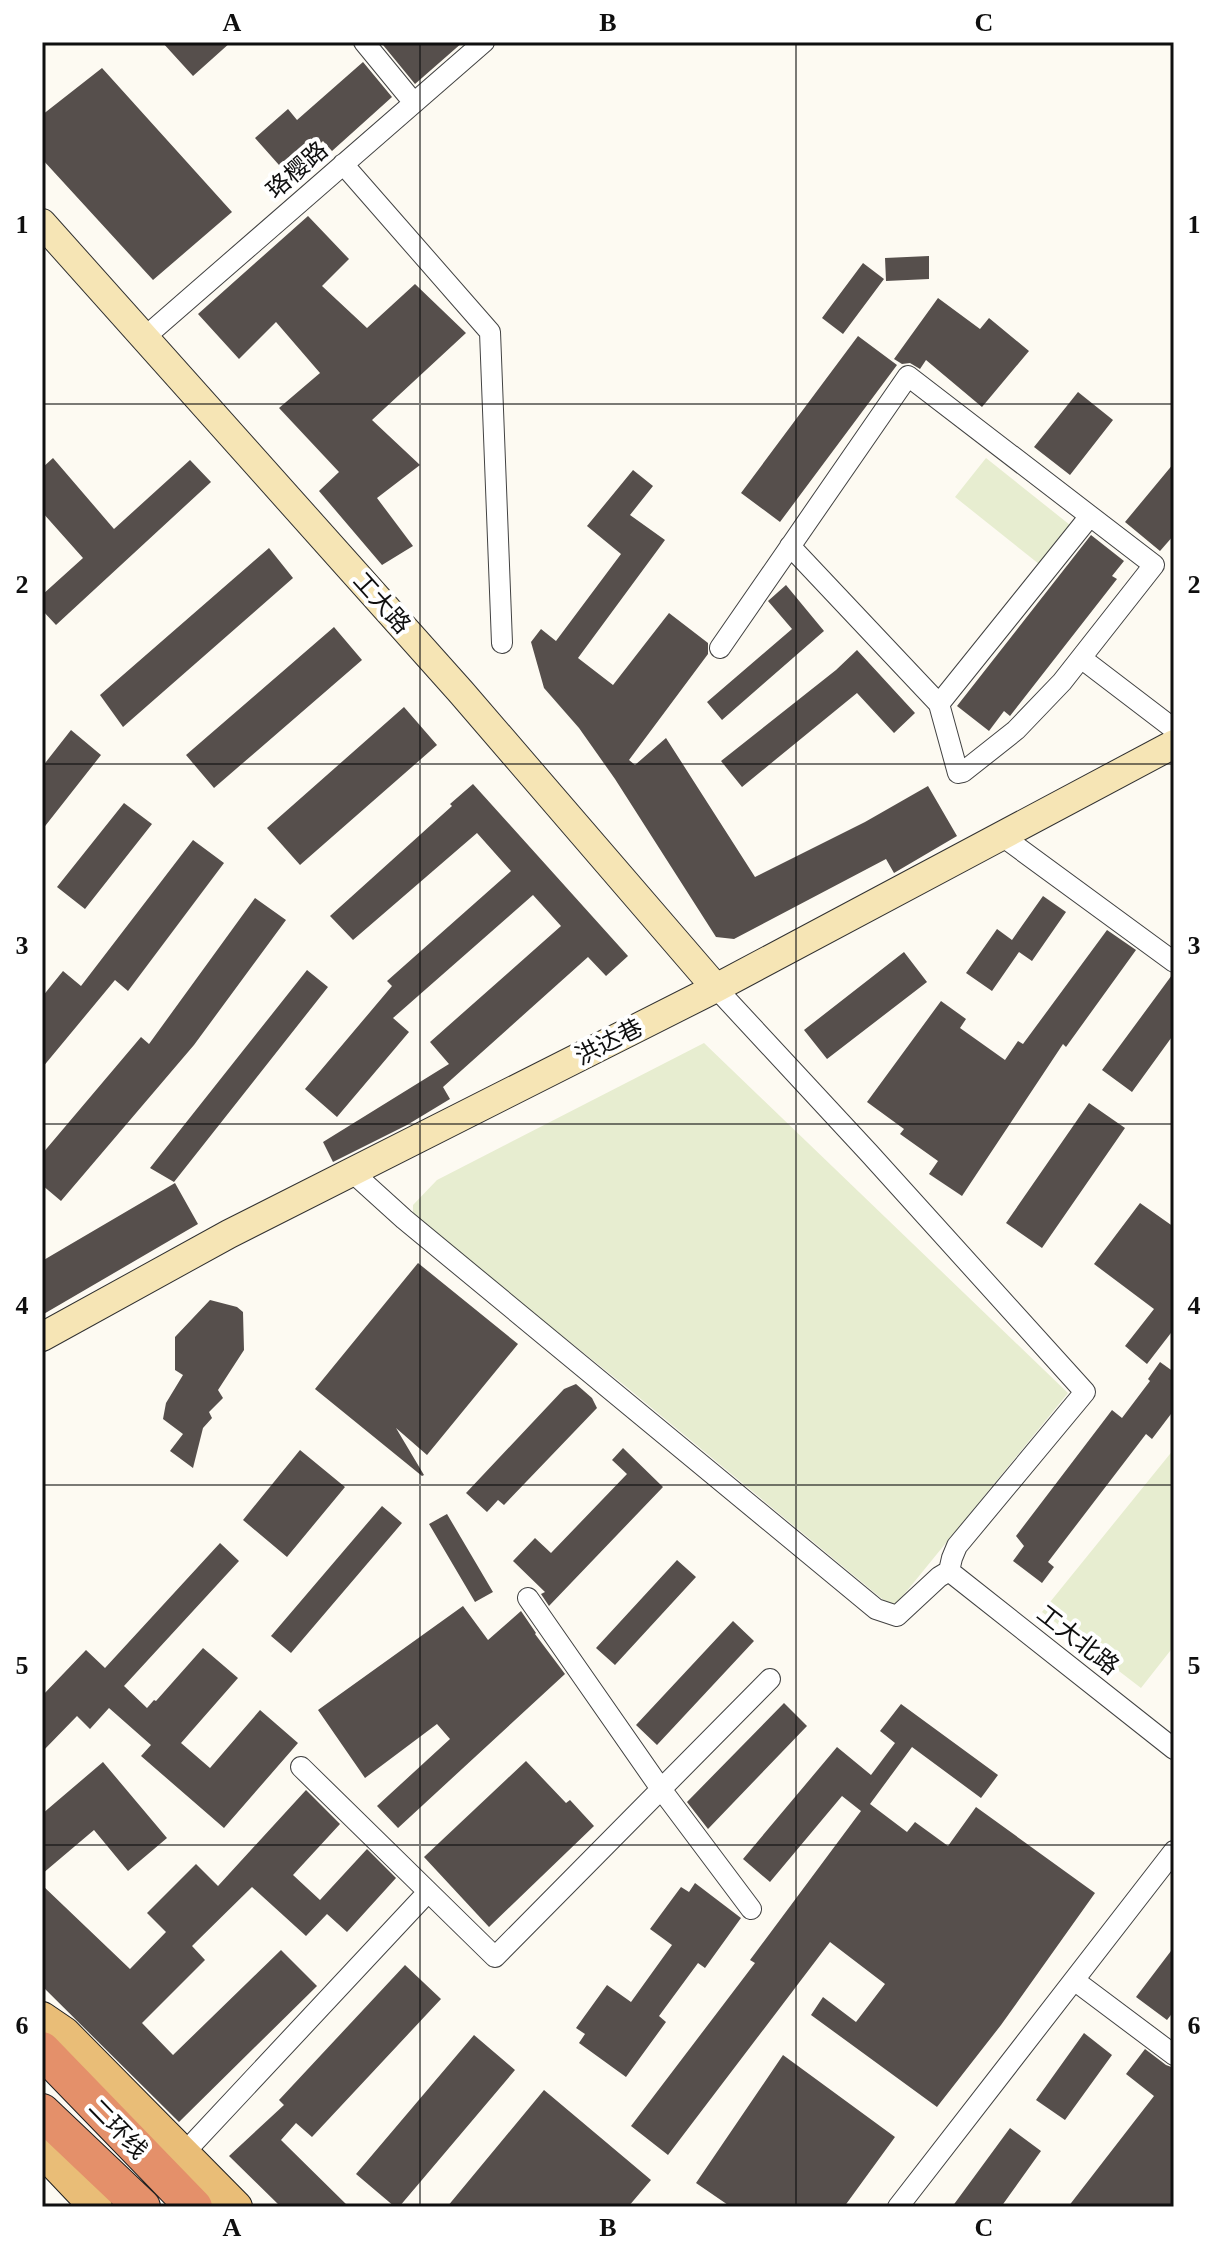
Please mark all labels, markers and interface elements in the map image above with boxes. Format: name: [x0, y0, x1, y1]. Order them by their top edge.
text: A: [223, 8, 242, 37]
text: B: [599, 8, 617, 37]
text: C: [975, 8, 993, 37]
street label: 珞樱路: [261, 137, 333, 203]
text: 1: [16, 210, 29, 239]
text: 1: [1188, 210, 1201, 239]
street label: 工大路: [348, 568, 416, 638]
text: 2: [16, 570, 29, 599]
text: 2: [1188, 570, 1201, 599]
text: 3: [16, 931, 29, 960]
text: 3: [1188, 931, 1201, 960]
street label: 洪达巷: [571, 1014, 647, 1070]
text: 4: [16, 1291, 29, 1320]
text: 4: [1188, 1291, 1201, 1320]
street label: 工大北路: [1032, 1600, 1124, 1680]
text: 5: [16, 1651, 29, 1680]
text: 5: [1188, 1651, 1201, 1680]
text: 6: [16, 2011, 29, 2040]
text: 6: [1188, 2011, 1201, 2040]
street label: 二环线: [84, 2094, 152, 2164]
text: A: [223, 2213, 242, 2242]
text: B: [599, 2213, 617, 2242]
text: C: [975, 2213, 993, 2242]

